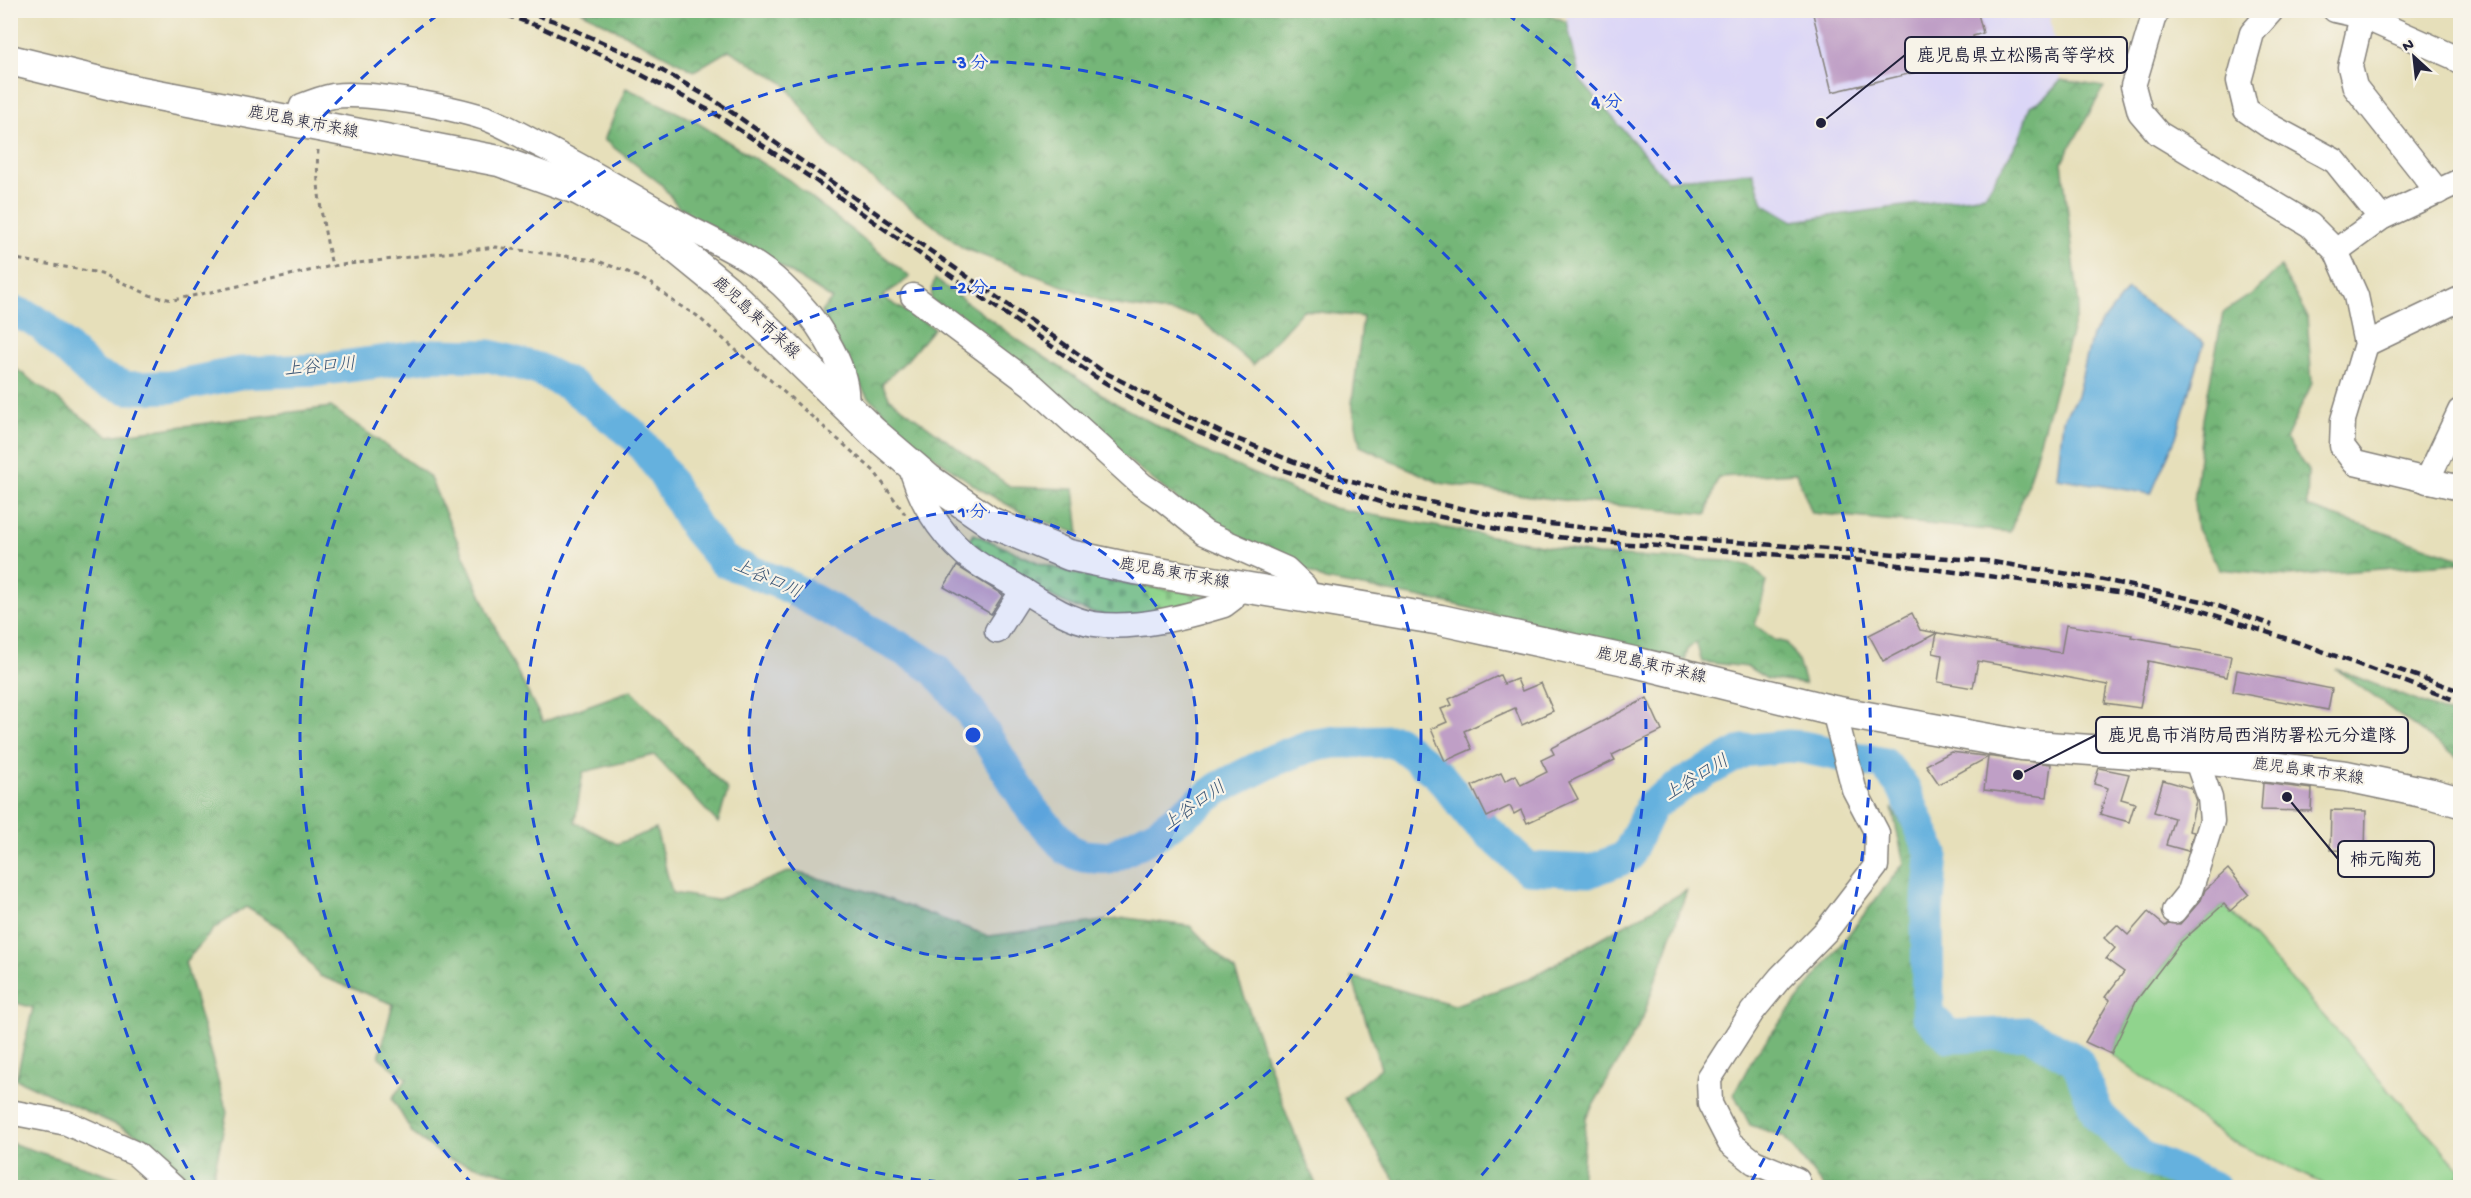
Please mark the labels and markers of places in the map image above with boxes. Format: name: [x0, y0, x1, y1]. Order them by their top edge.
callout: 鹿児島県立松陽高等学校: [1905, 37, 2127, 73]
callout: 鹿児島市消防局西消防署松元分遣隊: [2096, 717, 2408, 753]
centre of rings: [963, 725, 983, 745]
callout: 柿元陶苑: [2338, 841, 2434, 877]

